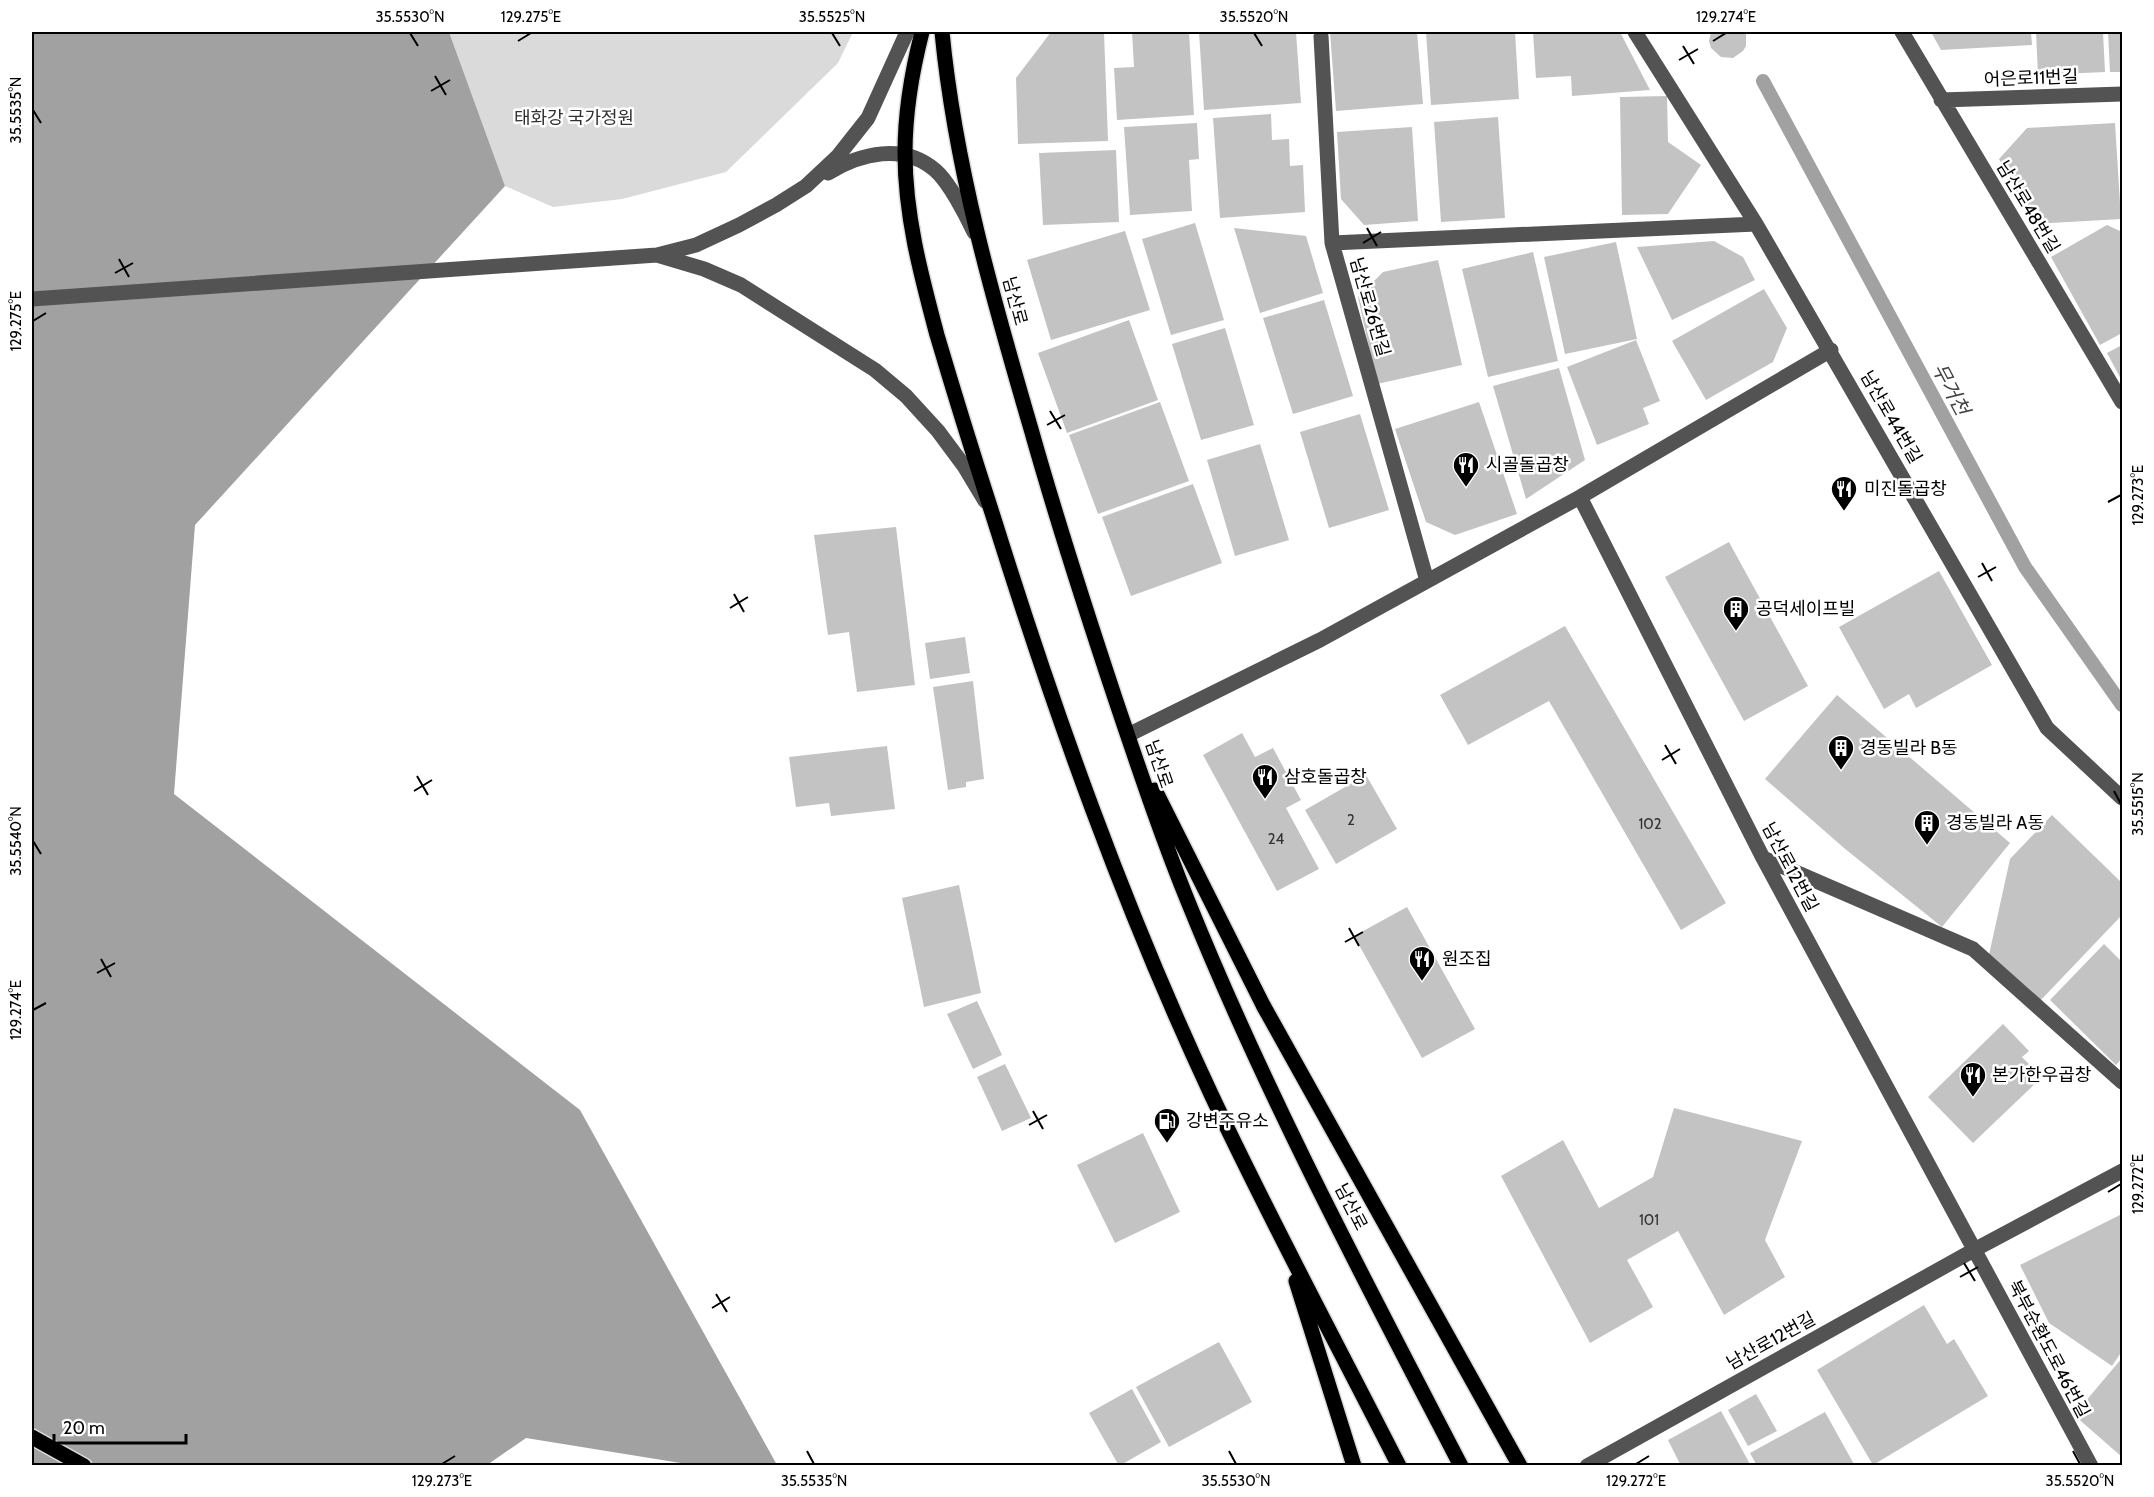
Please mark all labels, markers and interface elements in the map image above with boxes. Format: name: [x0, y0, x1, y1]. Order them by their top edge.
text: 35.5530°N: [375, 8, 445, 26]
text: 129.275°E: [501, 8, 561, 26]
text: 35.5525°N: [799, 8, 865, 26]
text: 35.5520°N: [1220, 8, 1288, 26]
text: 129.274°E: [1696, 8, 1756, 26]
street label: 어은로11번길: [1983, 65, 2079, 91]
text: 35.5535°N: [7, 77, 25, 143]
park label: 태화강 국가정원: [514, 107, 634, 129]
street label: 남산로48번길: [1992, 157, 2064, 257]
street label: 남산로26번길: [1345, 255, 1395, 359]
street label: 남산로: [998, 274, 1032, 328]
text: 129.275°E: [7, 291, 25, 351]
water label: 무거천: [1927, 359, 1976, 421]
street label: 남산로44번길: [1856, 367, 1926, 467]
restaurant icon: 시골돌곱창: [1451, 450, 1481, 488]
place label: 시골돌곱창: [1486, 454, 1569, 476]
text: 129.273°E: [2129, 465, 2147, 525]
restaurant icon: 미진돌곱창: [1829, 474, 1859, 512]
place label: 미진돌곱창: [1864, 478, 1947, 500]
building icon: 공덕세이프빌: [1721, 594, 1751, 632]
place label: 공덕세이프빌: [1756, 598, 1855, 620]
building icon: 경동빌라 B동: [1826, 733, 1856, 771]
street label: 남산로: [1141, 737, 1177, 791]
place label: 경동빌라 B동: [1860, 737, 1958, 759]
restaurant icon: 삼호돌곱창: [1250, 762, 1280, 800]
place label: 삼호돌곱창: [1284, 766, 1367, 788]
text: 35.5515°N: [2129, 772, 2147, 836]
text: 35.5540°N: [7, 806, 25, 876]
building icon: 경동빌라 A동: [1912, 808, 1942, 846]
house number: 2: [1347, 811, 1355, 829]
place label: 경동빌라 A동: [1946, 812, 2044, 834]
house number: 102: [1638, 815, 1662, 833]
street label: 남산로12번길: [1757, 819, 1823, 915]
house number: 24: [1268, 830, 1285, 848]
restaurant icon: 원조집: [1407, 944, 1437, 982]
place label: 원조집: [1442, 948, 1492, 970]
text: 129.274°E: [7, 980, 25, 1040]
restaurant icon: 본가한우곱창: [1958, 1060, 1988, 1098]
place label: 본가한우곱창: [1992, 1064, 2091, 1086]
fuel station icon: 강변주유소: [1152, 1106, 1182, 1144]
place label: 강변주유소: [1186, 1110, 1269, 1132]
text: 129.272°E: [2129, 1154, 2147, 1214]
street label: 남산로: [1330, 1180, 1372, 1234]
house number: 101: [1639, 1211, 1659, 1229]
street label: 북부순환도로46번길: [2003, 1276, 2095, 1422]
street label: 남산로12번길: [1723, 1308, 1819, 1374]
scale bar: [54, 1407, 186, 1445]
text: 20 m: [63, 1417, 105, 1439]
text: 129.273°E: [412, 1472, 472, 1490]
text: 35.5535°N: [781, 1472, 847, 1490]
text: 35.5530°N: [1201, 1472, 1271, 1490]
text: 129.272°E: [1606, 1472, 1666, 1490]
text: 35.5520°N: [2046, 1472, 2114, 1490]

